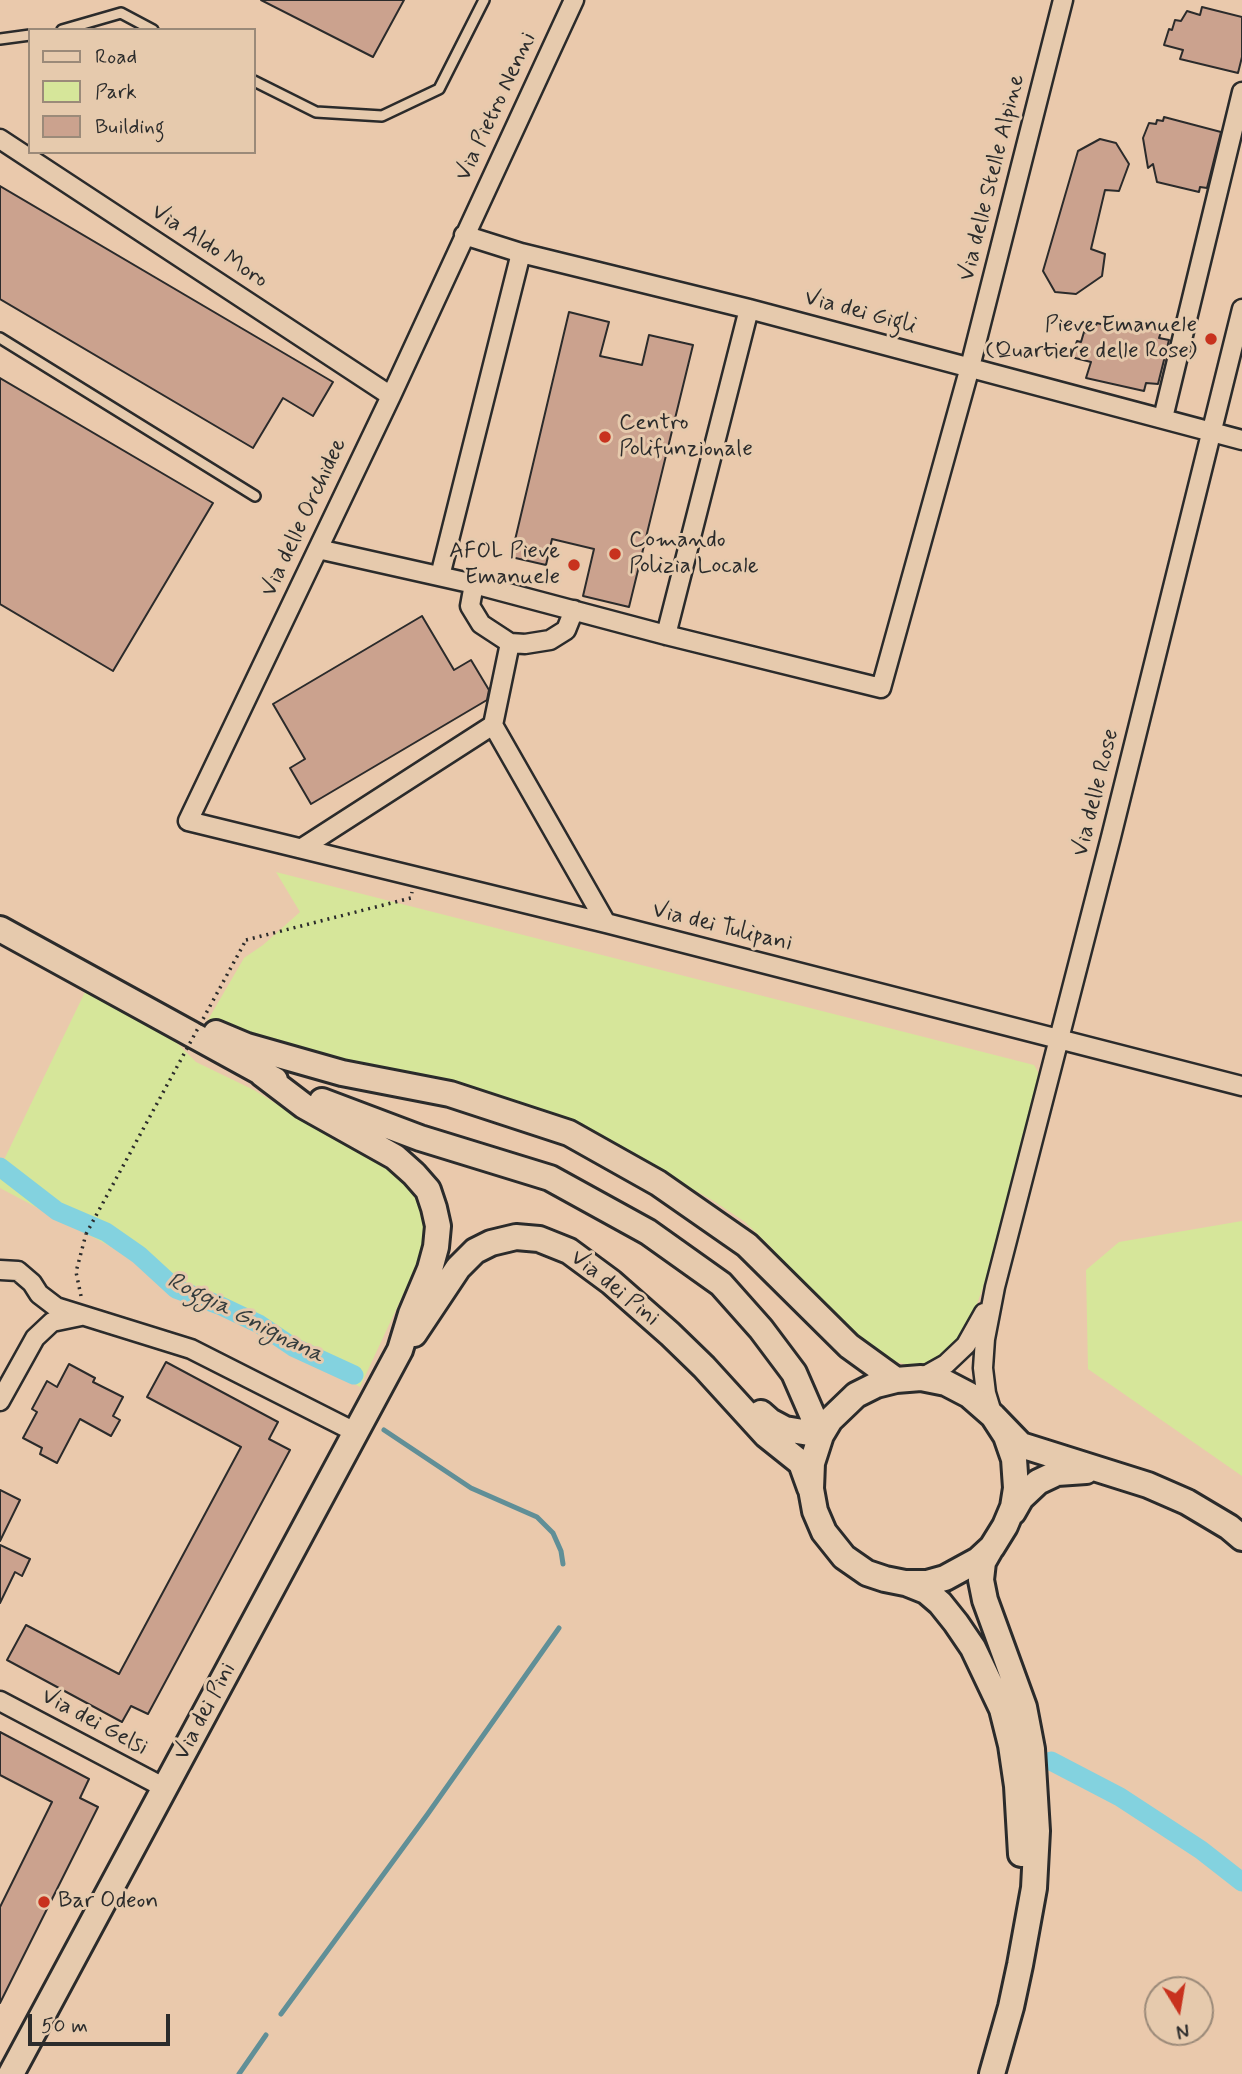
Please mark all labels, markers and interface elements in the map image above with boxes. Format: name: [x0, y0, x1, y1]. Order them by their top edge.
legend: [28, 28, 256, 154]
street label: Via Pietro Nenni: [450, 28, 544, 186]
text: Road: [95, 43, 137, 71]
street label: Via delle Stelle Alpine: [954, 72, 1032, 284]
text: Park: [95, 78, 137, 106]
text: Building: [95, 113, 165, 141]
street label: Via Aldo Moro: [145, 199, 273, 295]
street label: Via dei Gigli: [801, 285, 919, 341]
place label: Pieve Emanuele (Quartiere delle Rose): [985, 312, 1197, 366]
marker: Pieve Emanuele (Quartiere delle Rose): [1203, 331, 1219, 347]
place label: Centro Polifunzionale: [619, 410, 753, 464]
marker: Centro Polifunzionale: [597, 429, 613, 445]
street label: Via delle Orchidee: [256, 434, 354, 602]
place label: Comando Polizia Locale: [629, 527, 758, 581]
place label: AFOL Pieve Emanuele: [449, 538, 560, 592]
marker: Comando Polizia Locale: [607, 546, 623, 562]
marker: AFOL Pieve Emanuele: [566, 557, 582, 573]
street label: Via delle Rose: [1068, 726, 1126, 860]
street label: Via dei Tulipani: [649, 897, 795, 959]
street label: Via dei Pini: [564, 1245, 664, 1333]
water label: Roggia Gnignana: [162, 1267, 328, 1371]
street label: Via dei Pini: [169, 1658, 243, 1766]
street label: Via dei Gelsi: [36, 1683, 152, 1763]
place label: Bar Odeon: [58, 1888, 158, 1916]
marker: Bar Odeon: [36, 1894, 52, 1910]
north arrow: [1144, 1976, 1214, 2046]
scale bar: [32, 2000, 173, 2044]
text: 50 m: [41, 2012, 88, 2040]
text: N: [1174, 2017, 1191, 2044]

